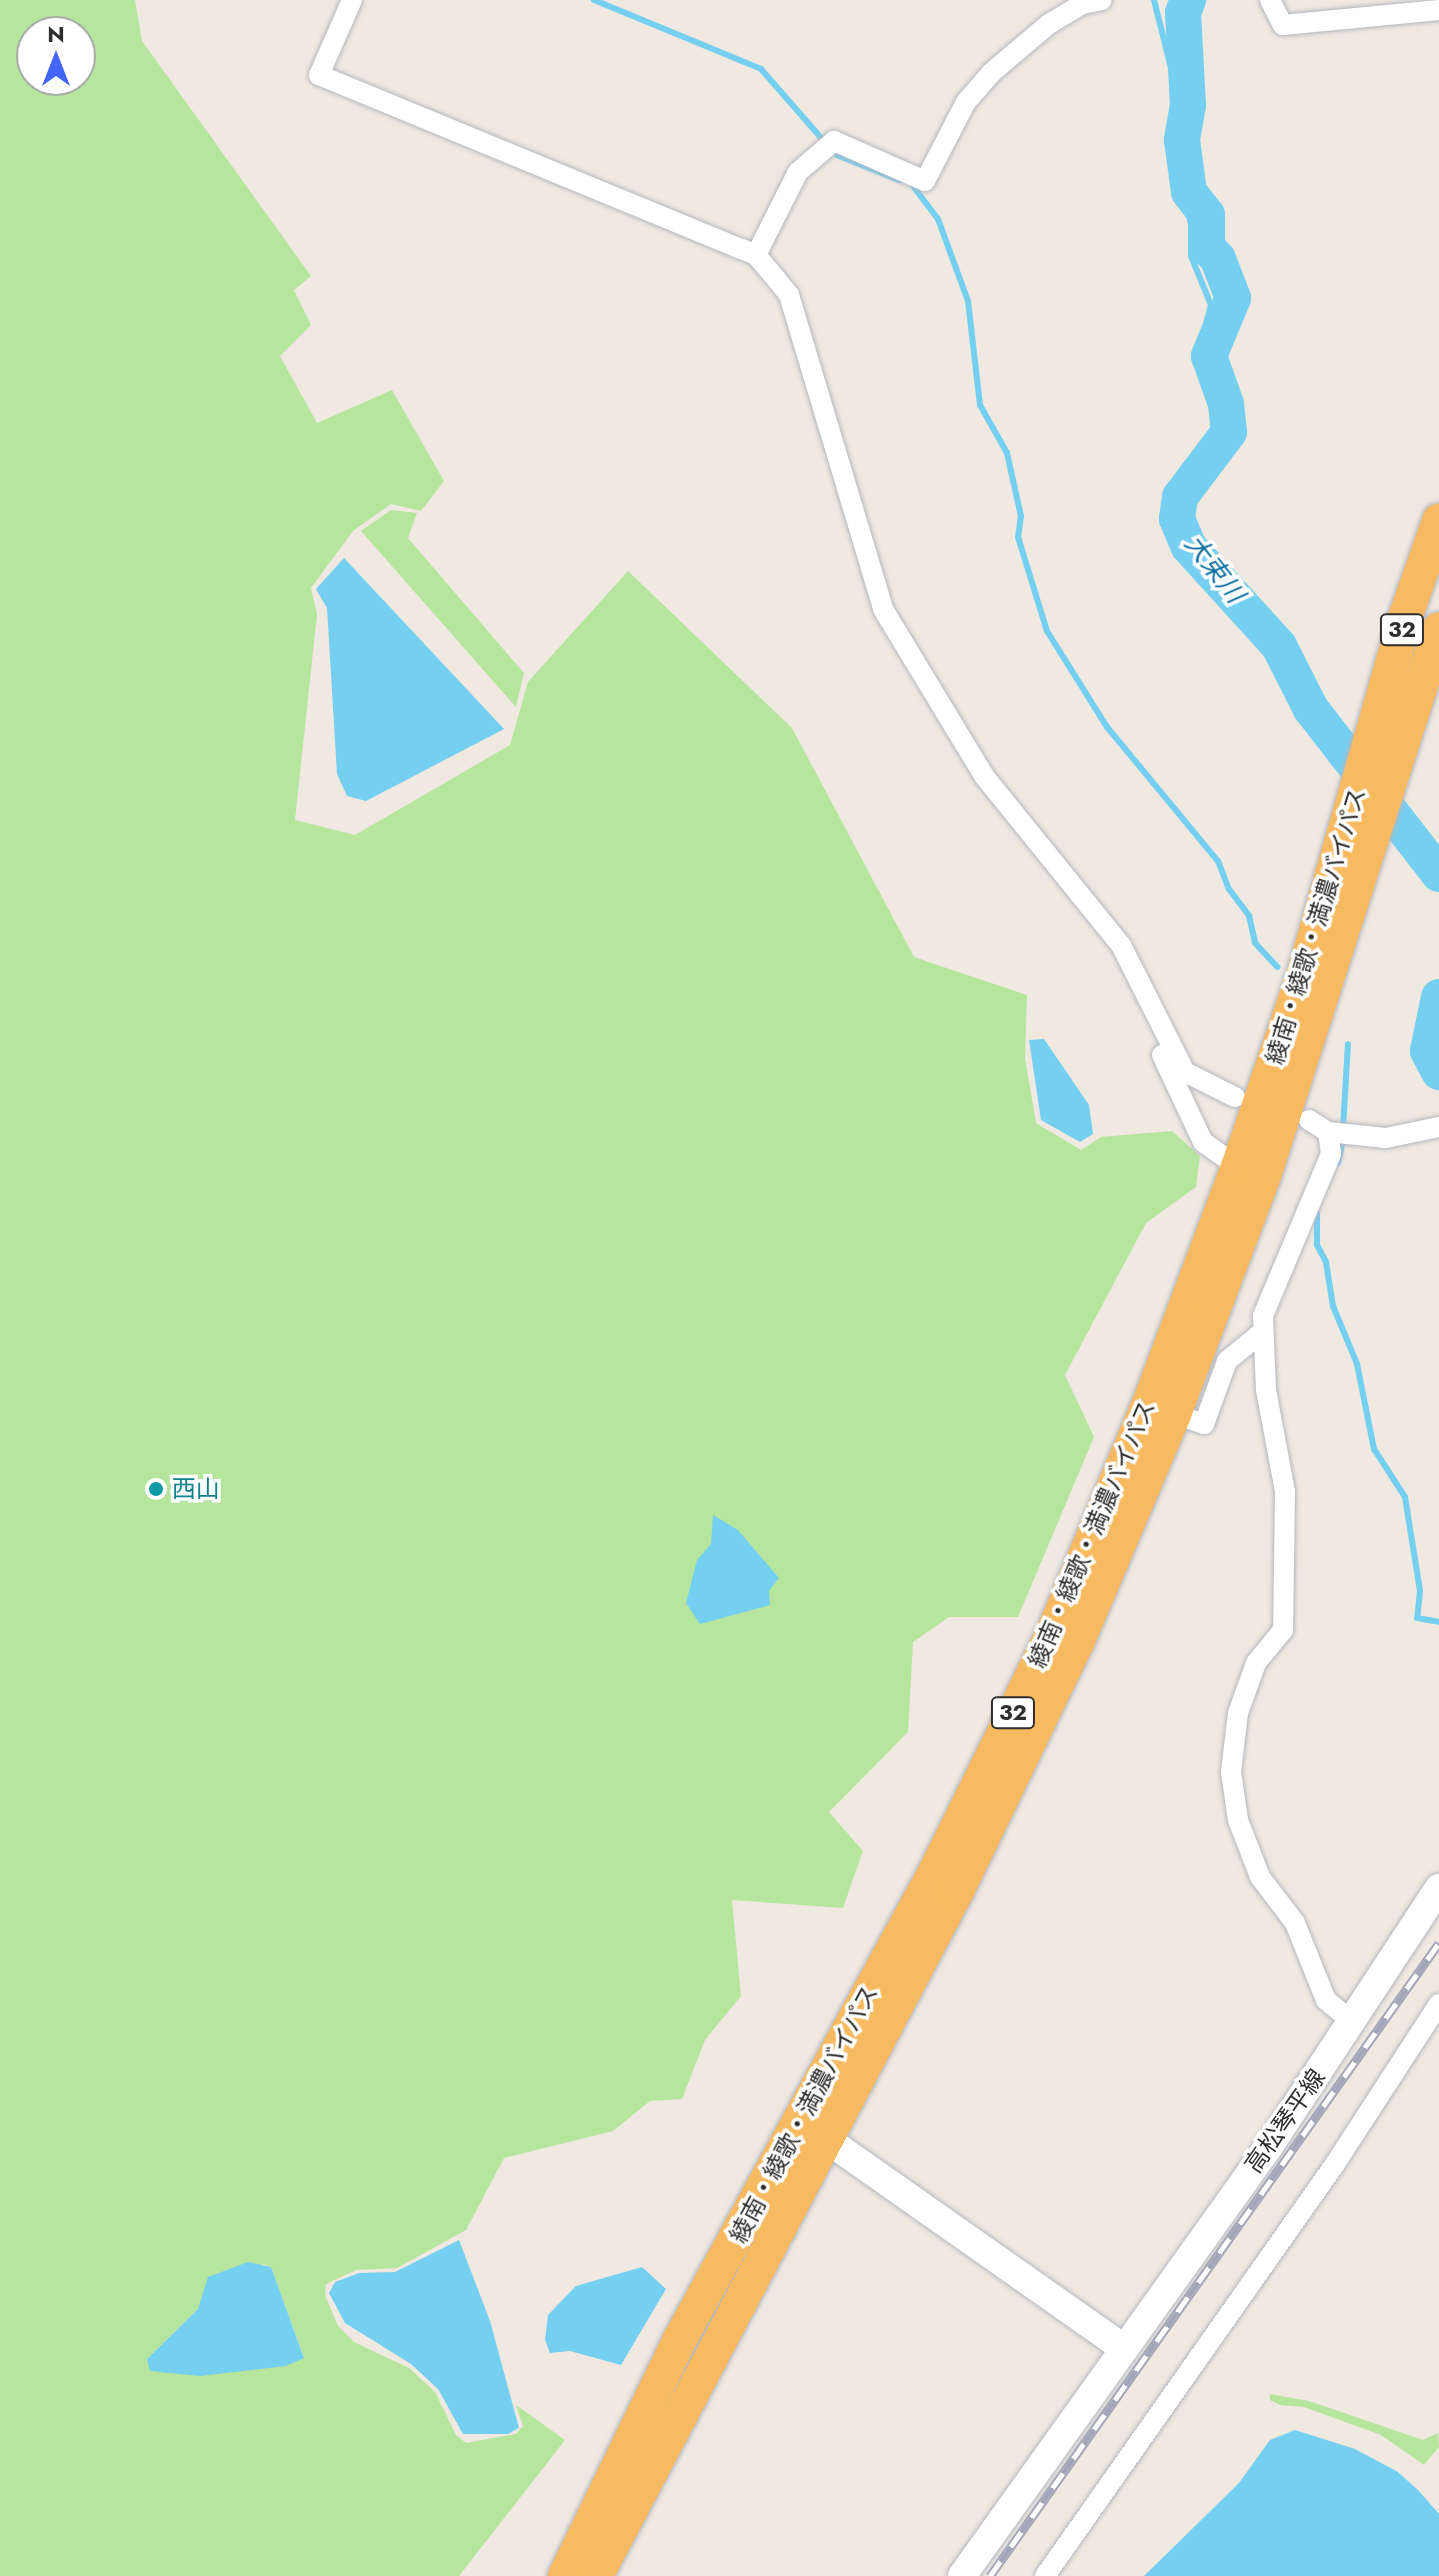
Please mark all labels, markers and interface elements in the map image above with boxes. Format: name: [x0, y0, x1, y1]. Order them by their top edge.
north arrow: [16, 16, 96, 96]
text: N: [47, 18, 65, 50]
water label: 大束川: [1178, 529, 1250, 609]
road number: 32: [1378, 612, 1426, 648]
street label: 綾南・綾歌・満濃バイパス: [1260, 784, 1372, 1068]
street label: 綾南・綾歌・満濃バイパス: [1022, 1396, 1162, 1672]
place label: 西山: [172, 1475, 220, 1503]
marker: 西山: [147, 1480, 165, 1498]
road number: 32: [989, 1695, 1037, 1731]
street label: 綾南・綾歌・満濃バイパス: [724, 1980, 884, 2248]
street label: 高松琴平線: [1239, 2064, 1331, 2178]

